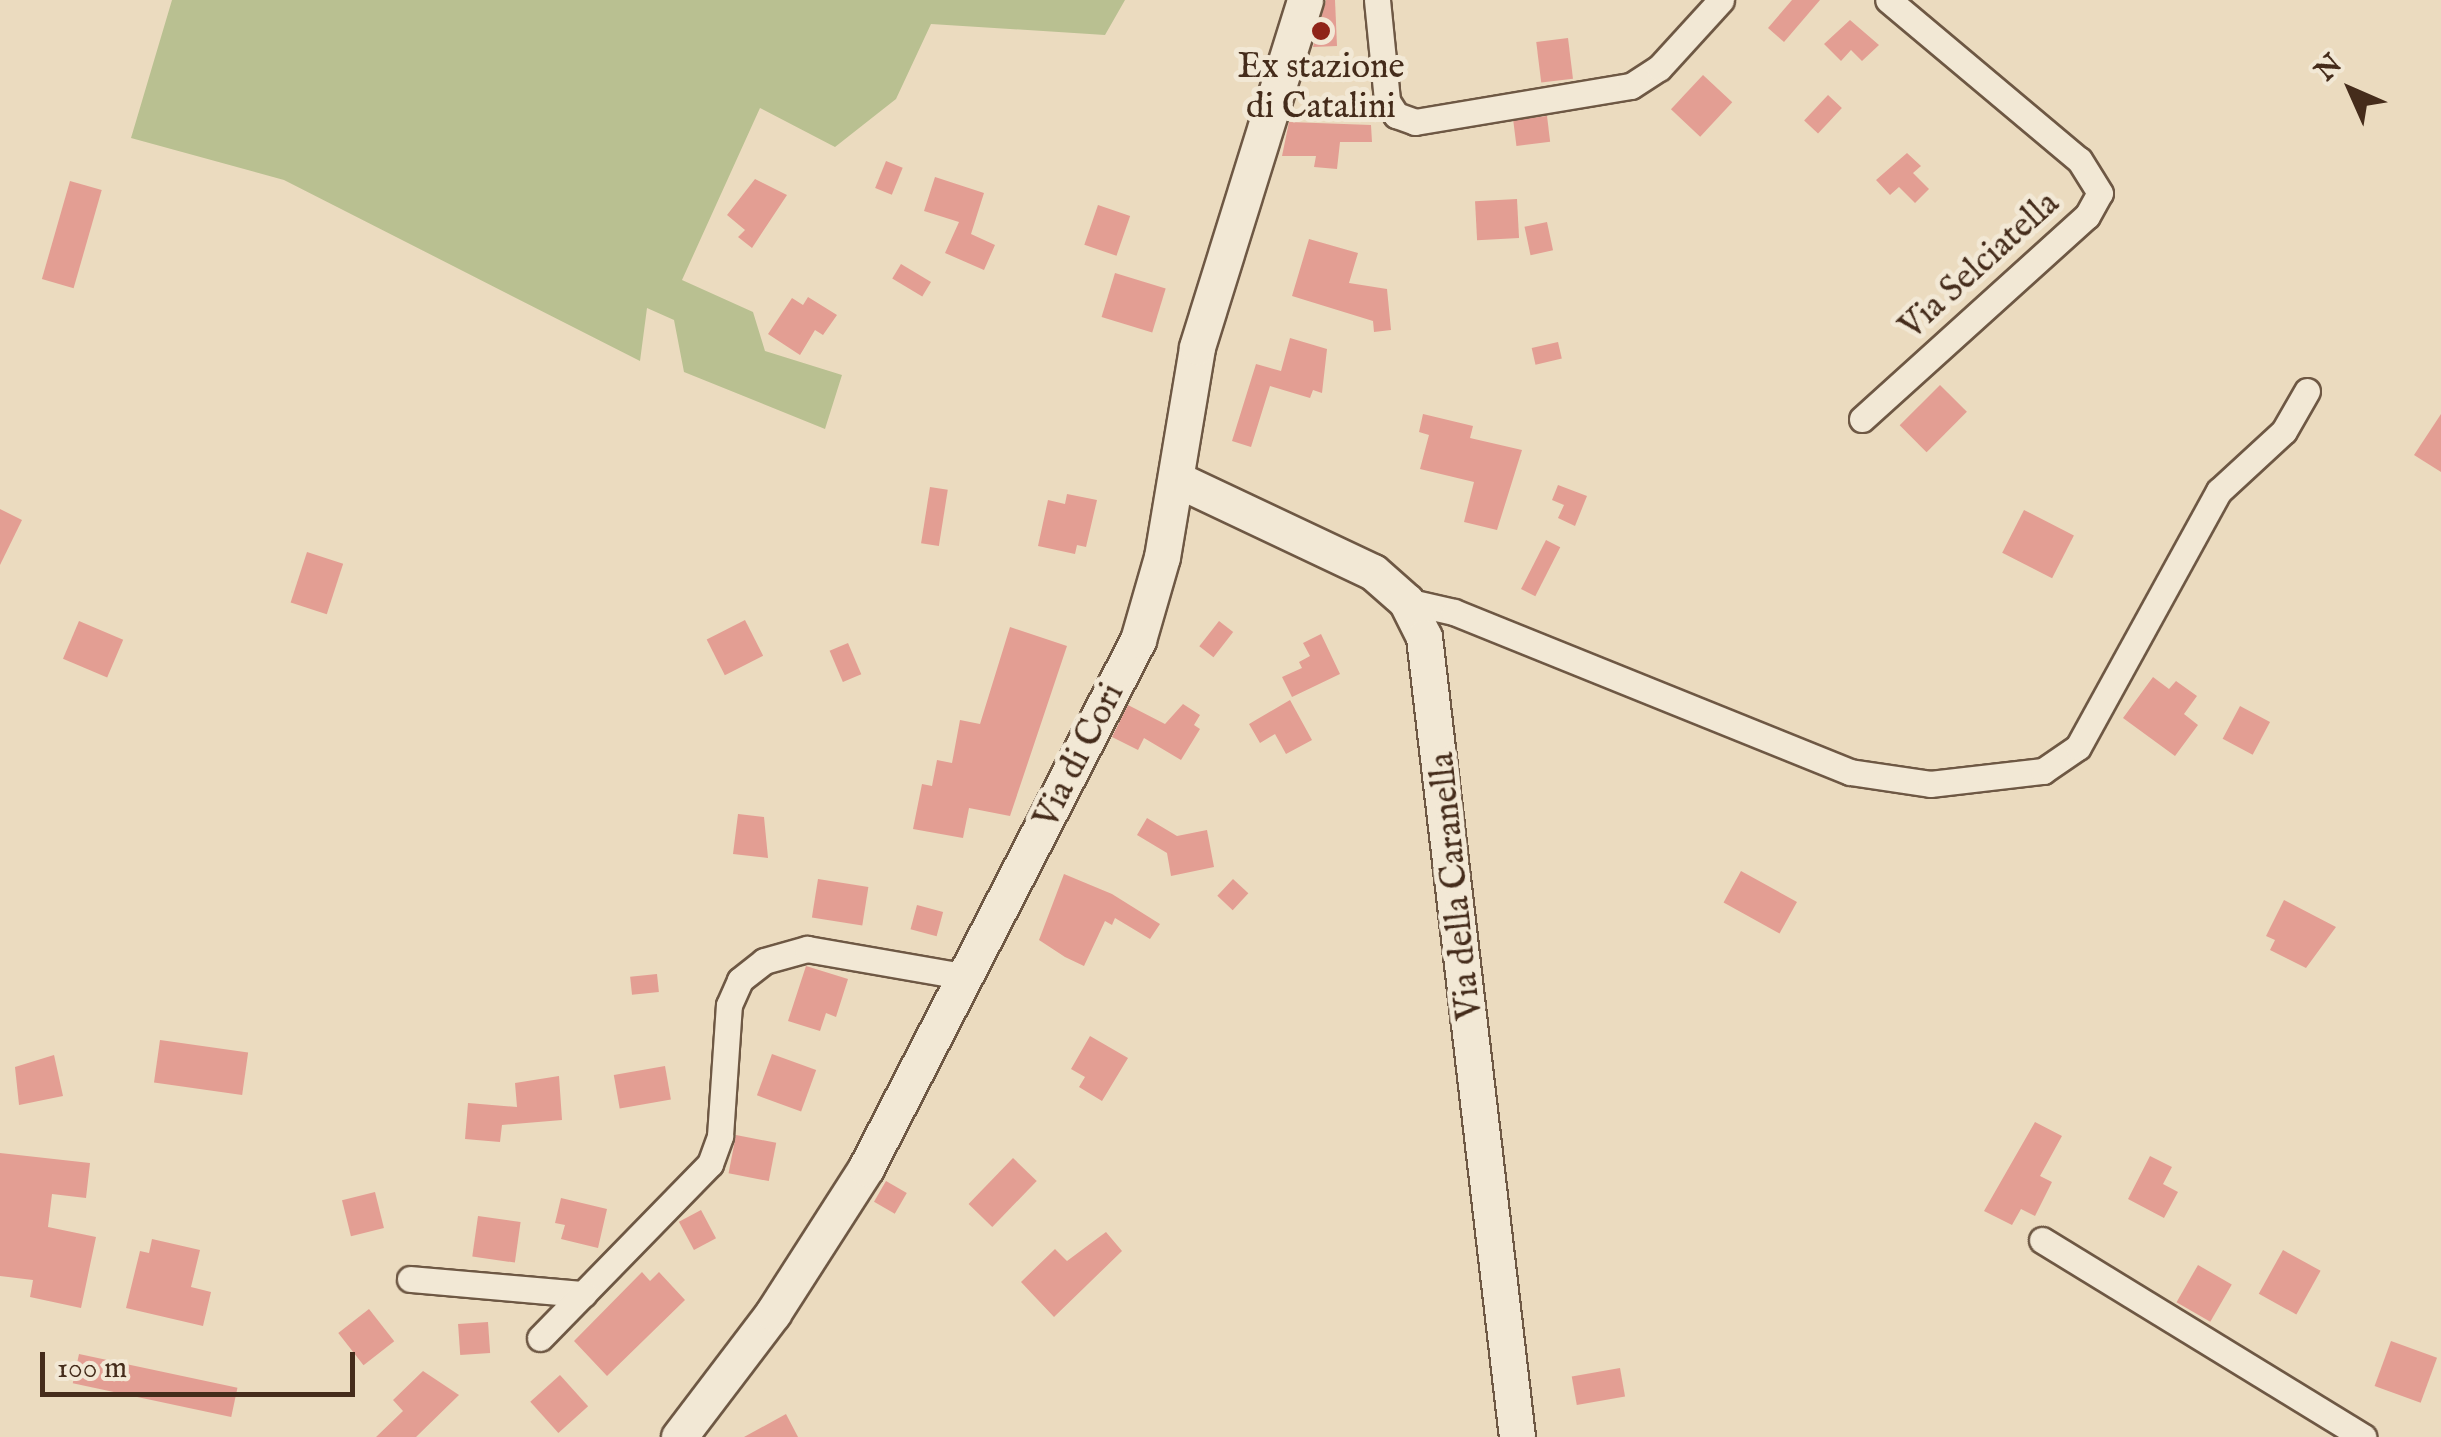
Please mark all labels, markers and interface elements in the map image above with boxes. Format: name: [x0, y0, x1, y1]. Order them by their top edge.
marker: Ex stazione di Catalini: [1310, 20, 1332, 42]
north arrow: [2301, 40, 2401, 140]
place label: Ex stazione di Catalini: [1237, 47, 1405, 129]
text: N: [2308, 47, 2350, 89]
street label: Via Selciatella: [1891, 183, 2069, 349]
street label: Via di Cori: [1026, 677, 1134, 835]
street label: Via della Caranella: [1422, 750, 1492, 1022]
scale bar: [45, 1332, 360, 1394]
text: 100 m: [57, 1350, 127, 1388]

